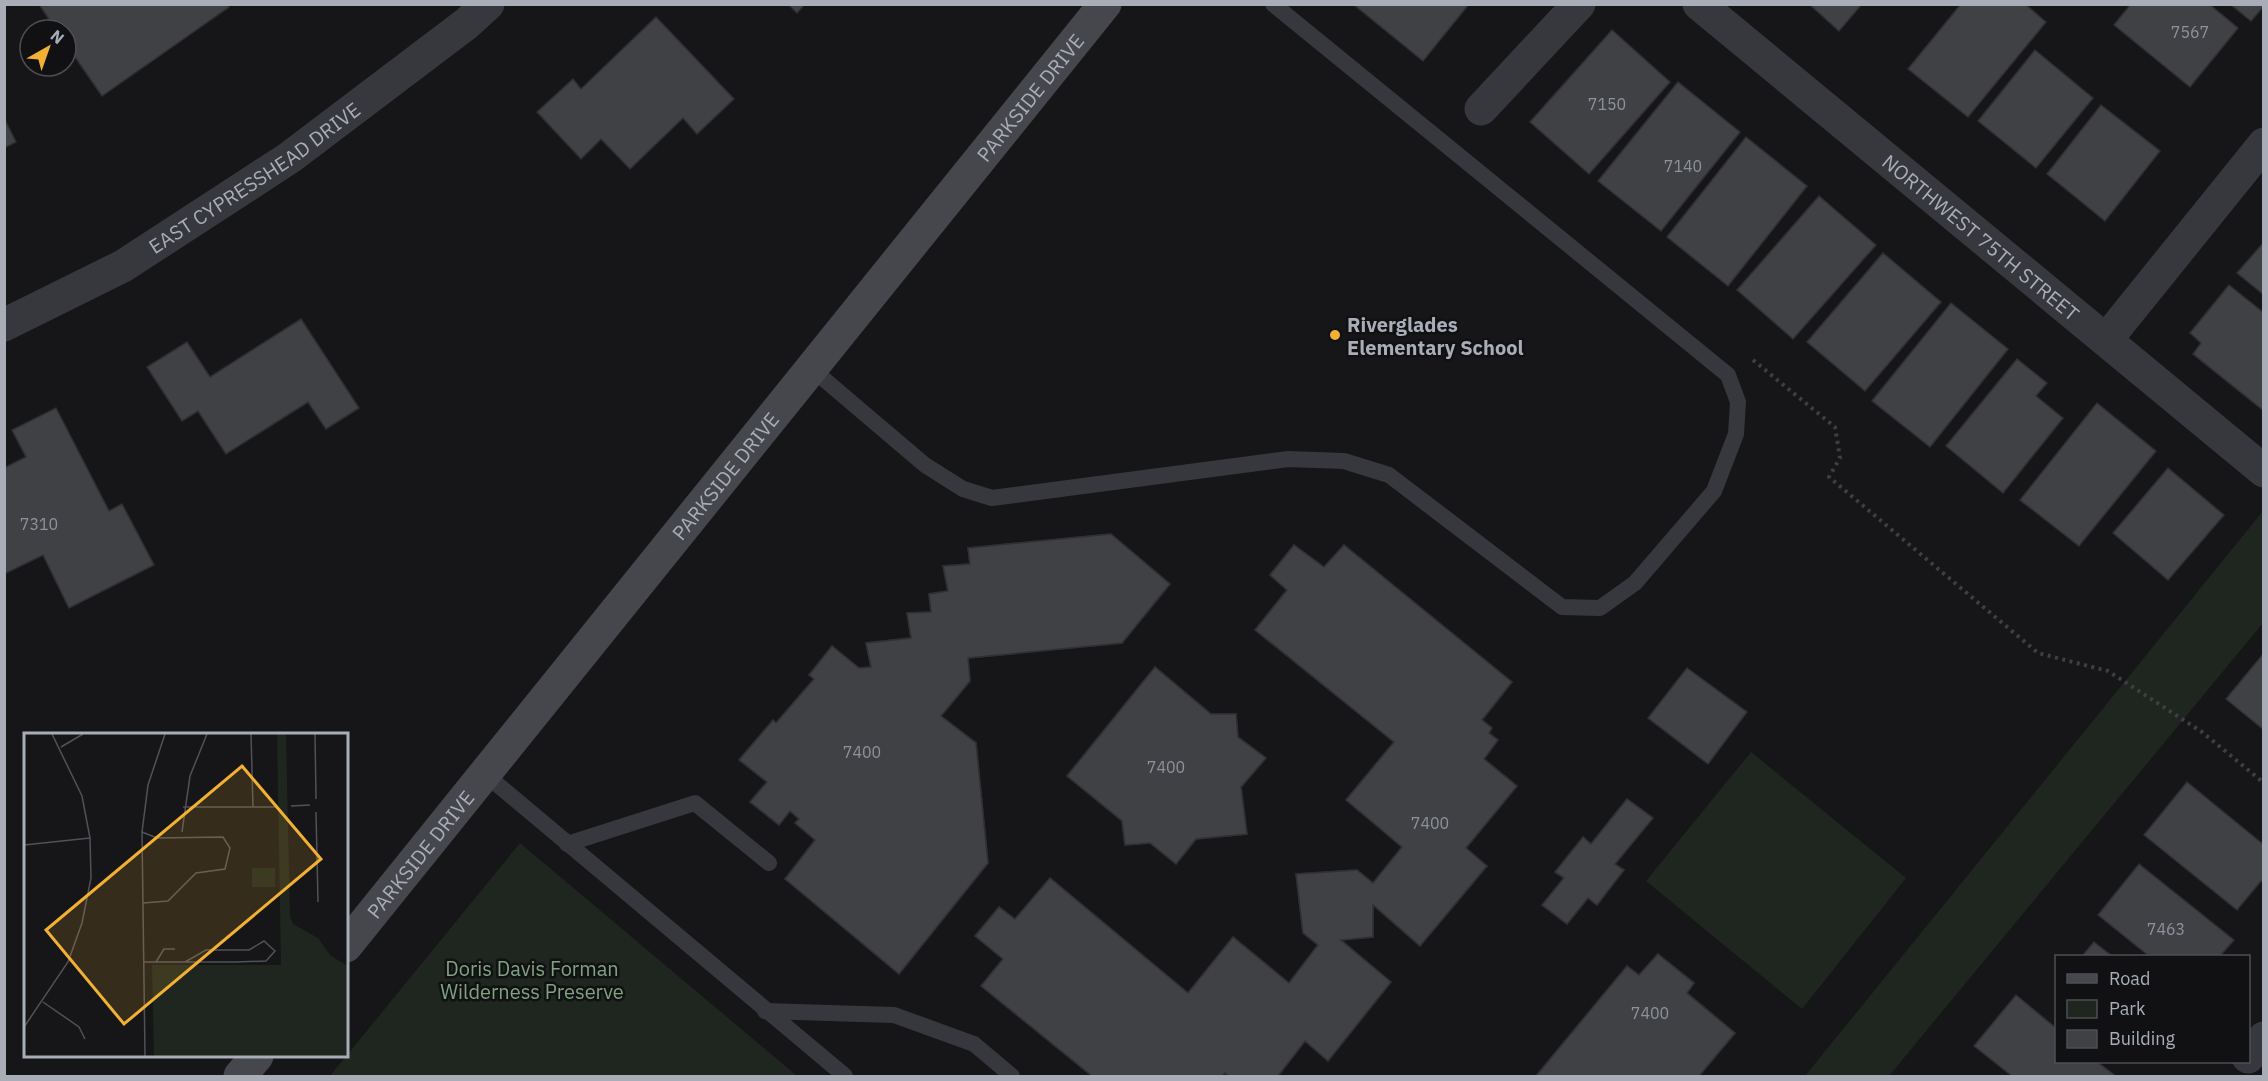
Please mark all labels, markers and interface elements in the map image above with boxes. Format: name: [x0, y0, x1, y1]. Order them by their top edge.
north arrow: [18, 18, 78, 78]
house number: 7567: [2171, 22, 2209, 42]
text: N: [47, 25, 69, 48]
street label: PARKSIDE DRIVE: [970, 28, 1090, 167]
house number: 7150: [1588, 94, 1626, 114]
street label: EAST CYPRESSHEAD DRIVE: [143, 96, 365, 259]
street label: NORTHWEST 75TH STREET: [1877, 148, 2085, 327]
house number: 7140: [1664, 156, 1702, 176]
place label: Riverglades Elementary School: [1347, 311, 1524, 361]
marker: Riverglades Elementary School: [1328, 328, 1342, 342]
street label: PARKSIDE DRIVE: [665, 406, 785, 545]
house number: 7310: [20, 514, 58, 534]
inset map: [24, 733, 348, 1057]
house number: 7400: [843, 742, 881, 762]
house number: 7400: [1147, 757, 1185, 777]
street label: PARKSIDE DRIVE: [360, 785, 480, 924]
house number: 7400: [1411, 813, 1449, 833]
house number: 7463: [2147, 919, 2185, 939]
park label: Doris Davis Forman Wilderness Preserve: [440, 955, 624, 1005]
legend: [2055, 955, 2250, 1063]
text: Road: [2109, 967, 2150, 990]
text: Park: [2109, 997, 2146, 1020]
house number: 7400: [1631, 1003, 1669, 1023]
text: Building: [2109, 1027, 2176, 1050]

